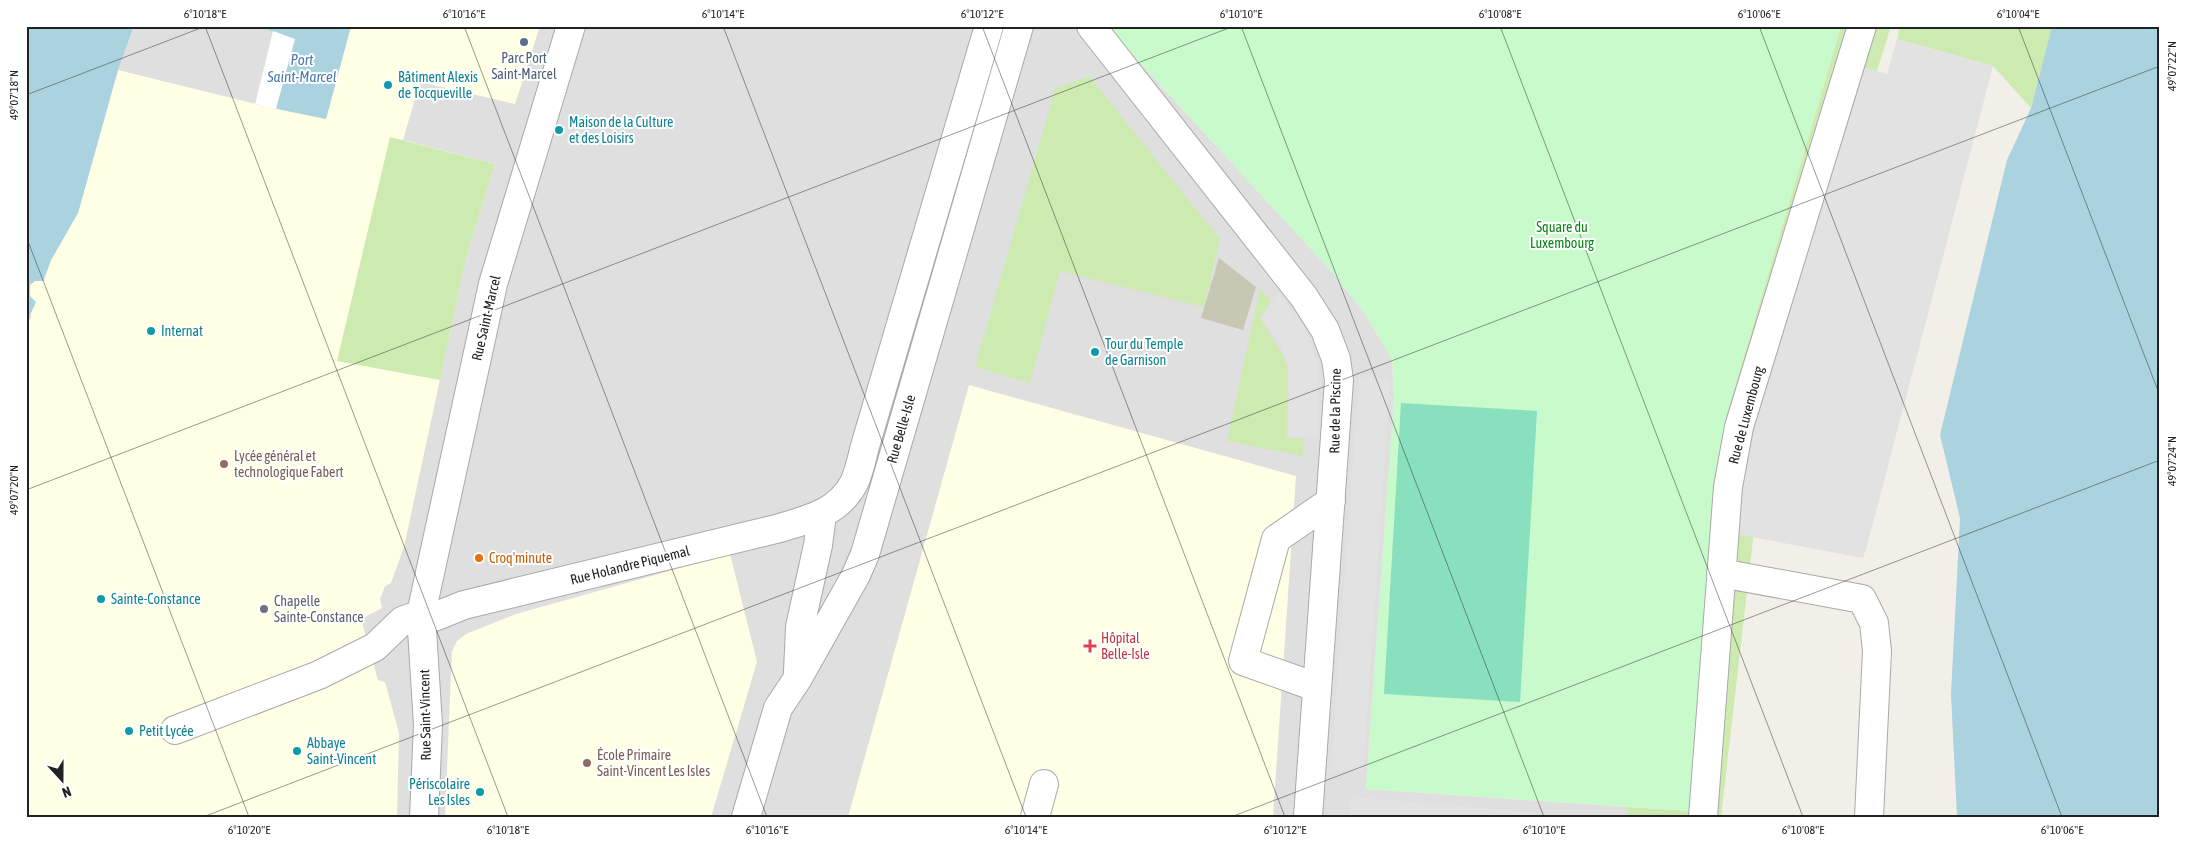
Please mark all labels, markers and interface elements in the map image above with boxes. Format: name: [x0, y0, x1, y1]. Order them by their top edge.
text: 6°10'18"E: [184, 7, 226, 21]
text: 6°10'16"E: [443, 7, 485, 21]
text: 6°10'14"E: [702, 7, 744, 21]
text: 6°10'12"E: [961, 7, 1003, 21]
text: 6°10'10"E: [1220, 7, 1262, 21]
text: 6°10'08"E: [1479, 7, 1521, 21]
text: 6°10'06"E: [1738, 7, 1780, 21]
text: 6°10'04"E: [1997, 7, 2039, 21]
marker: Parc Port Saint-Marcel: [518, 36, 530, 48]
text: 49°07'22"N: [2165, 41, 2179, 91]
place label: Parc Port Saint-Marcel: [491, 50, 557, 82]
water label: Port Saint-Marcel: [266, 51, 337, 85]
place label: Bâtiment Alexis de Tocqueville: [398, 69, 478, 101]
text: 49°07'18"N: [7, 70, 21, 120]
marker: Bâtiment Alexis de Tocqueville: [382, 79, 394, 91]
place label: Maison de la Culture et des Loisirs: [569, 114, 673, 146]
marker: Maison de la Culture et des Loisirs: [553, 124, 565, 136]
park label: Square du Luxembourg: [1530, 219, 1594, 251]
street label: Rue Saint-Marcel: [468, 273, 504, 362]
place label: Internat: [161, 323, 203, 339]
marker: Internat: [145, 325, 157, 337]
place label: Tour du Temple de Garnison: [1105, 336, 1183, 368]
marker: Tour du Temple de Garnison: [1089, 346, 1101, 358]
street label: Rue de Luxembourg: [1725, 364, 1767, 466]
street label: Rue de la Piscine: [1326, 368, 1344, 454]
street label: Rue Belle-Isle: [884, 393, 918, 465]
text: 49°07'24"N: [2165, 436, 2179, 486]
place label: Lycée général et technologique Fabert: [234, 448, 343, 480]
marker: Lycée général et technologique Fabert: [218, 458, 230, 470]
text: 49°07'20"N: [7, 465, 21, 515]
street label: Rue Holandre Piquemal: [569, 542, 692, 588]
place label: Croq'minute: [489, 550, 552, 566]
marker: Croq'minute: [473, 552, 485, 564]
place label: Sainte-Constance: [111, 591, 201, 607]
marker: Sainte-Constance: [95, 593, 107, 605]
place label: Chapelle Sainte-Constance: [274, 593, 364, 625]
marker: Chapelle Sainte-Constance: [258, 603, 270, 615]
place label: Hôpital Belle-Isle: [1101, 630, 1150, 662]
marker: Hôpital Belle-Isle: [1083, 639, 1097, 653]
street label: Rue Saint-Vincent: [416, 669, 434, 761]
place label: Petit Lycée: [139, 723, 194, 739]
marker: Petit Lycée: [123, 725, 135, 737]
place label: Abbaye Saint-Vincent: [307, 735, 376, 767]
marker: Abbaye Saint-Vincent: [291, 745, 303, 757]
place label: École Primaire Saint-Vincent Les Isles: [597, 747, 710, 779]
north arrow: [38, 756, 88, 806]
marker: École Primaire Saint-Vincent Les Isles: [581, 757, 593, 769]
place label: Périscolaire Les Isles: [409, 776, 470, 808]
text: N: [60, 783, 73, 801]
marker: Périscolaire Les Isles: [474, 786, 486, 798]
text: 6°10'20"E: [228, 823, 270, 837]
text: 6°10'18"E: [487, 823, 529, 837]
text: 6°10'16"E: [746, 823, 788, 837]
text: 6°10'14"E: [1005, 823, 1047, 837]
text: 6°10'12"E: [1264, 823, 1306, 837]
text: 6°10'10"E: [1523, 823, 1565, 837]
text: 6°10'08"E: [1782, 823, 1824, 837]
text: 6°10'06"E: [2041, 823, 2083, 837]

